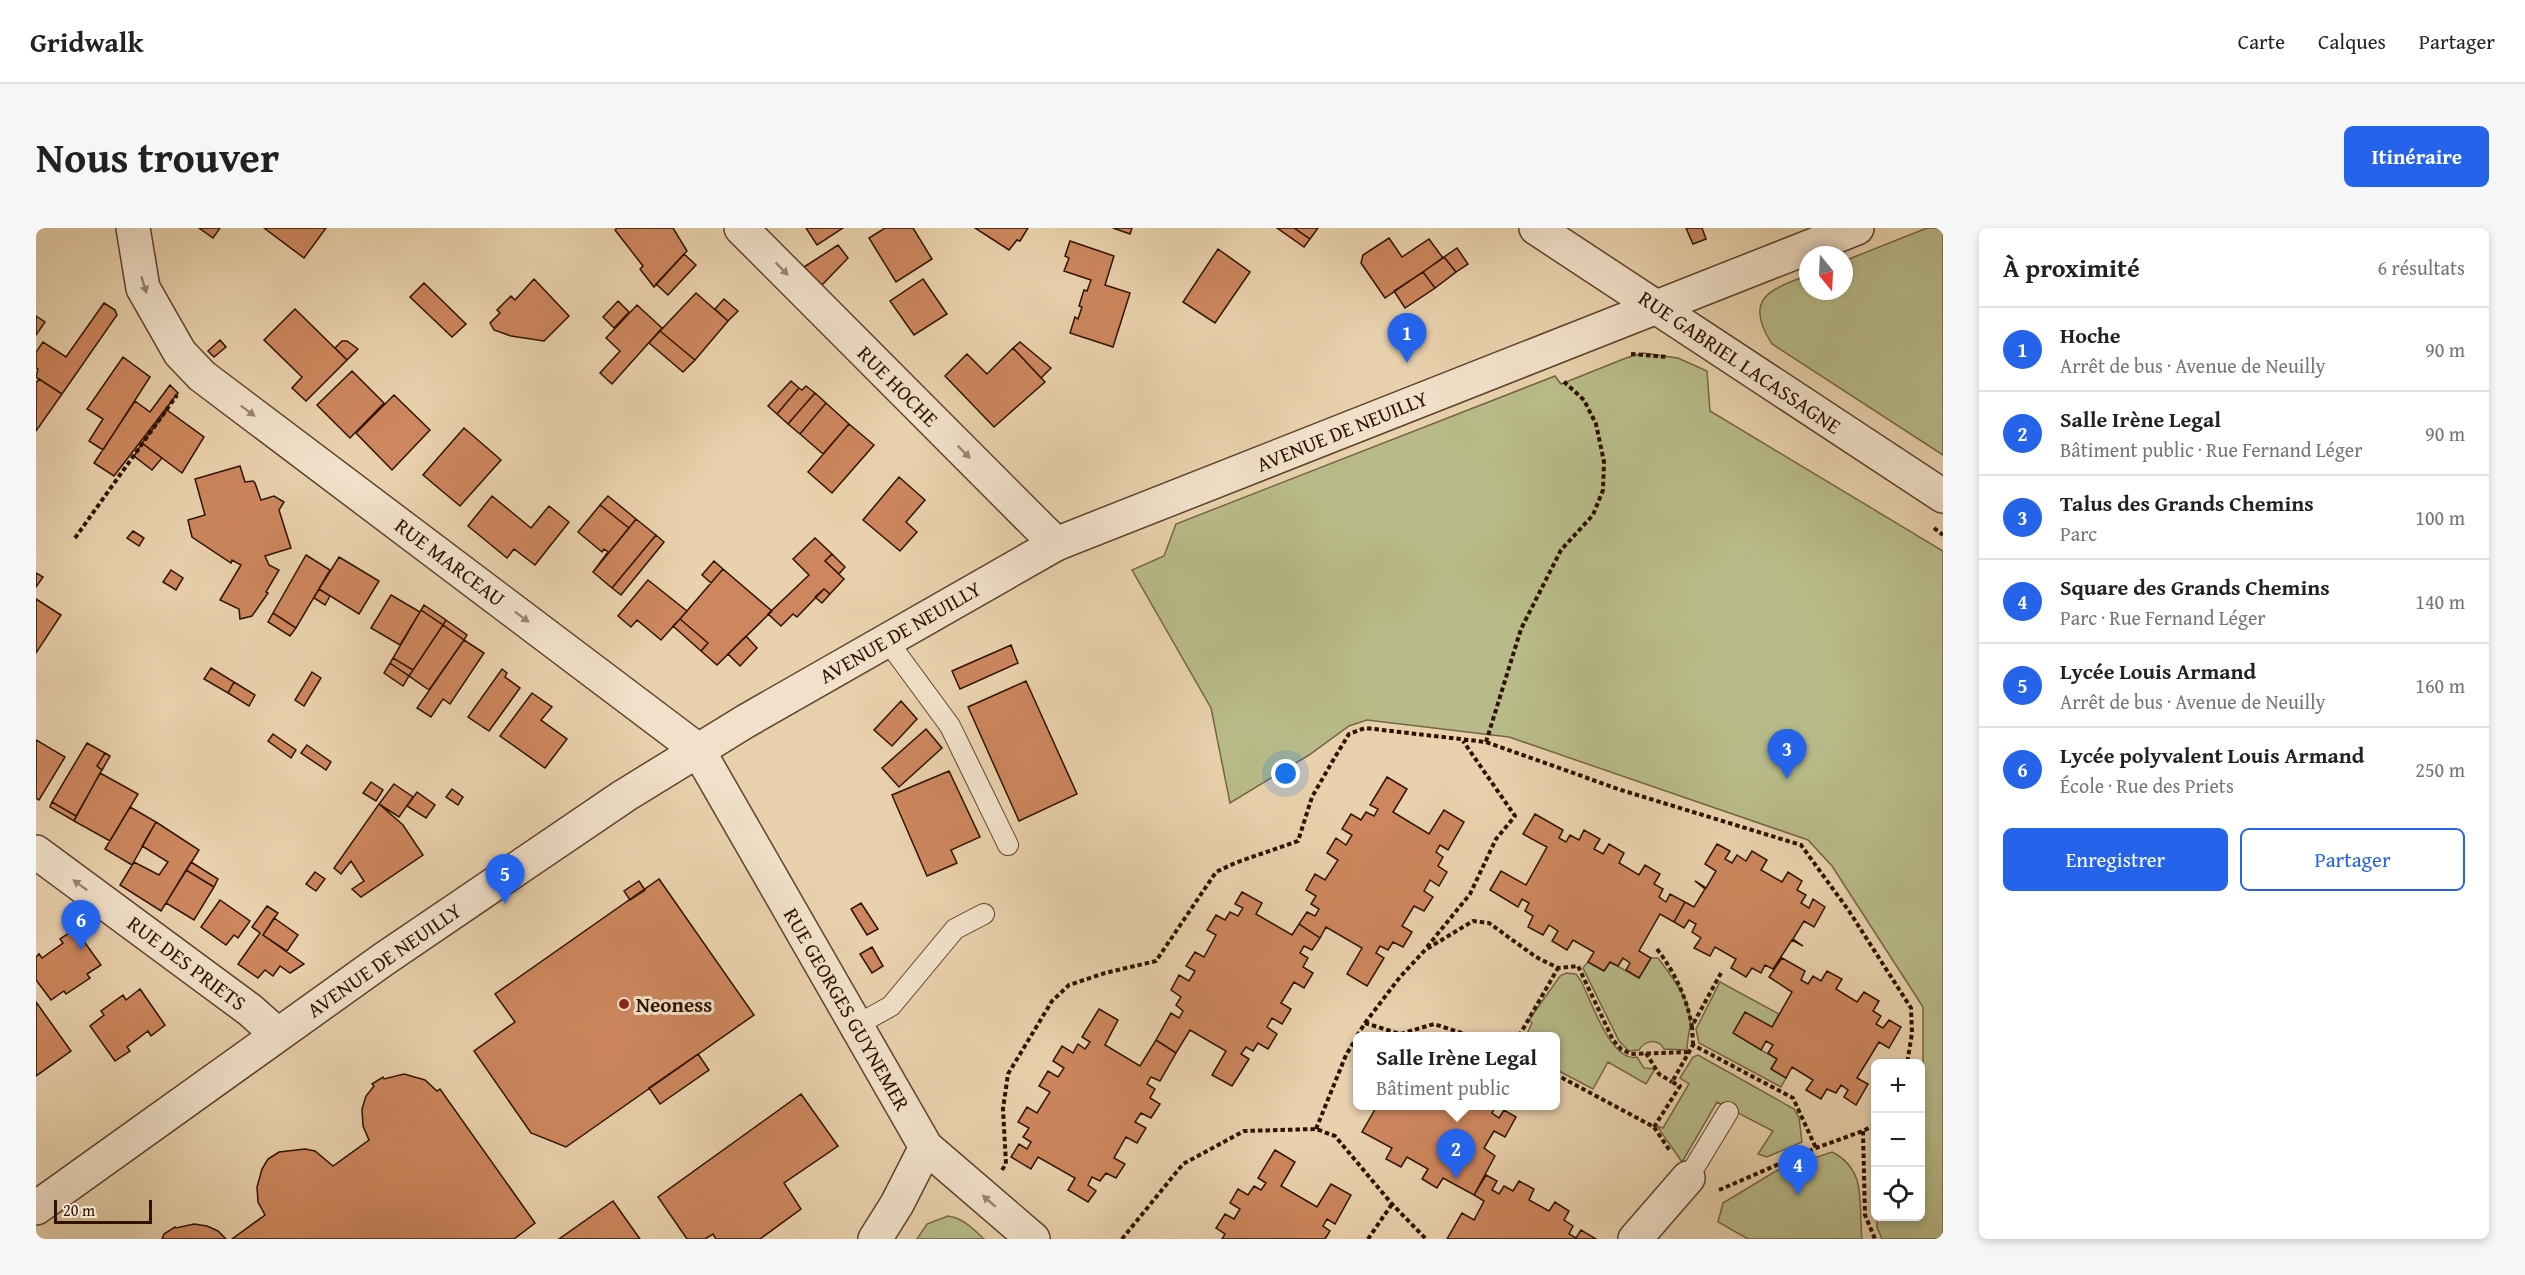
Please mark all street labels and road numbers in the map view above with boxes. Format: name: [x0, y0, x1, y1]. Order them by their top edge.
street label: RUE GABRIEL LACASSAGNE: [1633, 283, 1848, 442]
street label: RUE HOCHE: [850, 338, 946, 434]
street label: AVENUE DE NEUILLY: [1252, 382, 1433, 480]
street label: RUE MARCEAU: [388, 510, 512, 614]
street label: AVENUE DE NEUILLY: [813, 573, 987, 691]
street label: AVENUE DE NEUILLY: [300, 895, 468, 1025]
street label: RUE GEORGES GUYNEMER: [776, 902, 918, 1117]
street label: RUE DES PRIETS: [121, 908, 253, 1018]

